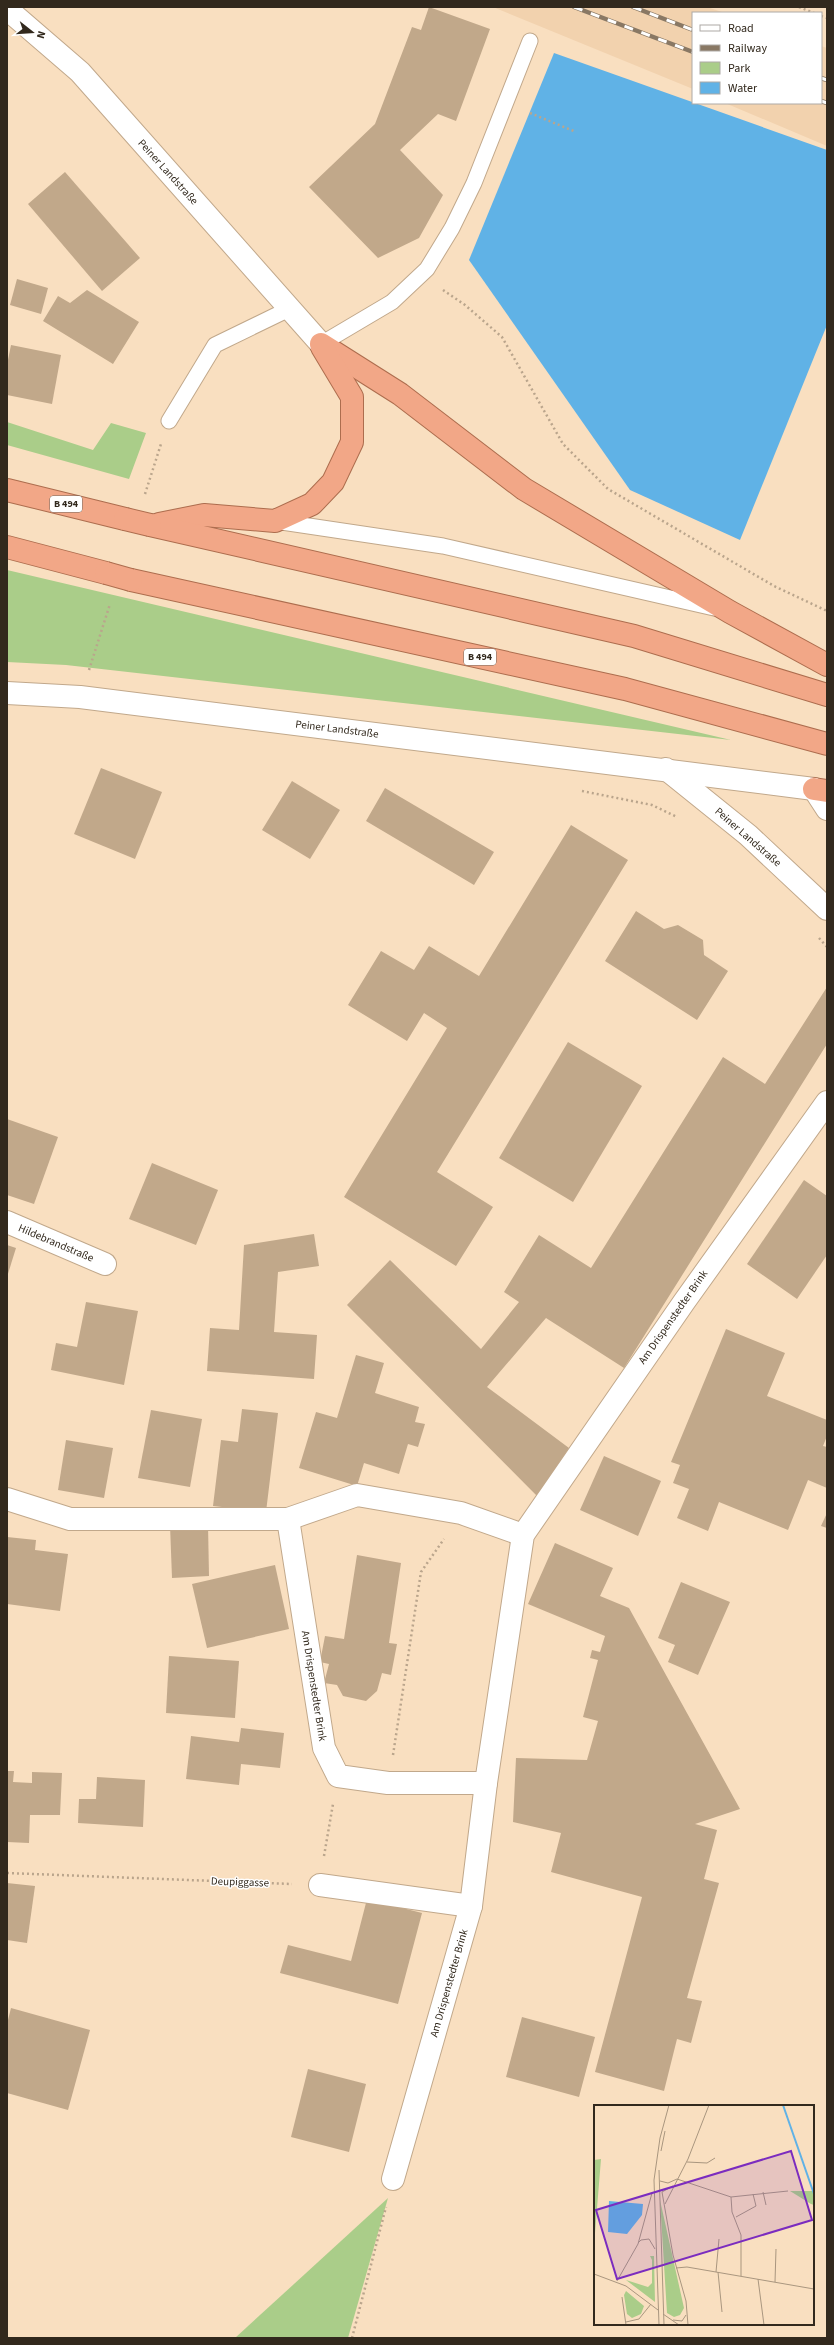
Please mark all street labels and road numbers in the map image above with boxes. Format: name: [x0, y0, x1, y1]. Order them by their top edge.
street label: Peiner Landstraße: [134, 136, 202, 208]
road number: B 494: [50, 496, 82, 512]
road number: B 494: [464, 649, 496, 665]
street label: Peiner Landstraße: [295, 716, 380, 742]
street label: Peiner Landstraße: [712, 804, 785, 870]
street label: Hildebrandstraße: [16, 1220, 96, 1266]
street label: Am Drispenstedter Brink: [635, 1266, 712, 1367]
street label: Am Drispenstedter Brink: [298, 1630, 330, 1743]
street label: Deupiggasse: [211, 1873, 270, 1891]
street label: Am Drispenstedter Brink: [426, 1927, 472, 2039]

